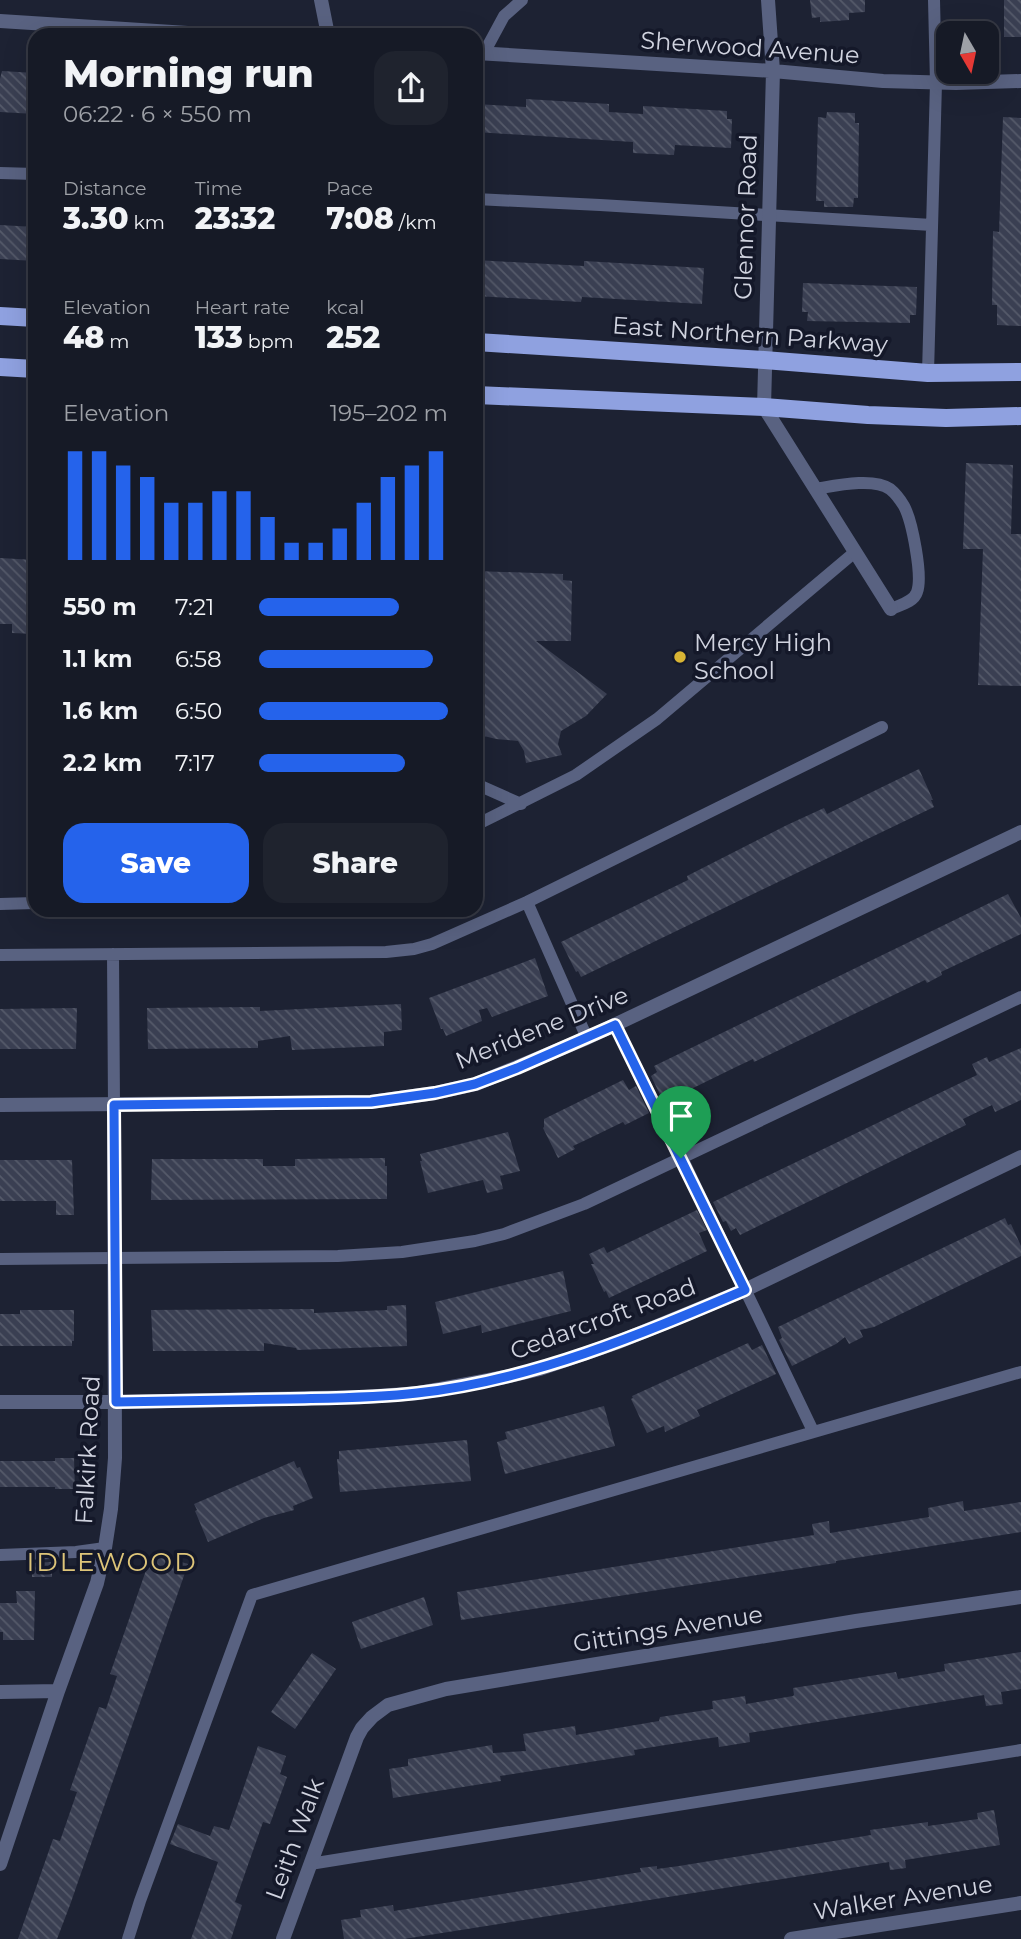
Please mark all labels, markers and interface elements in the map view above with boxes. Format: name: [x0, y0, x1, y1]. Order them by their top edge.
north arrow: [936, 21, 999, 84]
map controls: [936, 21, 999, 84]
street label: Sherwood Avenue: [640, 25, 860, 70]
text: Morning run: [63, 50, 314, 97]
button: share: [374, 51, 448, 125]
text: 06:22 · 6 × 550 m: [63, 100, 252, 128]
street label: Glennor Road: [728, 134, 763, 300]
text: Distance: [63, 177, 146, 200]
text: Time: [195, 177, 242, 200]
text: Pace: [326, 177, 373, 200]
text: 3.30: [63, 200, 129, 237]
text: 23:32: [195, 200, 275, 237]
text: 7:08: [326, 200, 394, 237]
text: km: [129, 211, 165, 234]
text: /km: [394, 211, 437, 234]
text: Elevation: [63, 296, 151, 319]
text: Heart rate: [195, 296, 290, 319]
text: kcal: [326, 296, 364, 319]
street label: East Northern Parkway: [611, 310, 889, 359]
text: 48: [63, 319, 104, 356]
text: 133: [195, 319, 243, 356]
text: 252: [326, 319, 380, 356]
text: m: [104, 330, 130, 353]
text: bpm: [243, 330, 294, 353]
text: Elevation: [63, 399, 169, 427]
text: 195–202 m: [330, 399, 448, 427]
text: 550 m: [63, 593, 137, 621]
text: 7:21: [175, 593, 214, 621]
place label: Mercy High School: [694, 628, 832, 685]
text: 1.1 km: [63, 645, 132, 673]
text: 6:58: [175, 645, 222, 673]
marker: Mercy High School: [672, 649, 688, 665]
text: 1.6 km: [63, 697, 138, 725]
text: 6:50: [175, 697, 222, 725]
text: 2.2 km: [63, 749, 142, 777]
text: 7:17: [175, 749, 215, 777]
button: Save: [63, 823, 249, 903]
button: Share: [263, 823, 448, 903]
street label: Meridene Drive: [451, 980, 633, 1075]
pin: [651, 1086, 711, 1158]
icon: arrive: [662, 1097, 700, 1135]
street label: Cedarcroft Road: [506, 1271, 700, 1366]
street label: Falkirk Road: [69, 1375, 106, 1525]
district label: IDLEWOOD: [26, 1546, 198, 1578]
street label: Gittings Avenue: [571, 1599, 765, 1658]
street label: Leith Walk: [259, 1773, 330, 1904]
street label: Walker Avenue: [811, 1869, 994, 1926]

